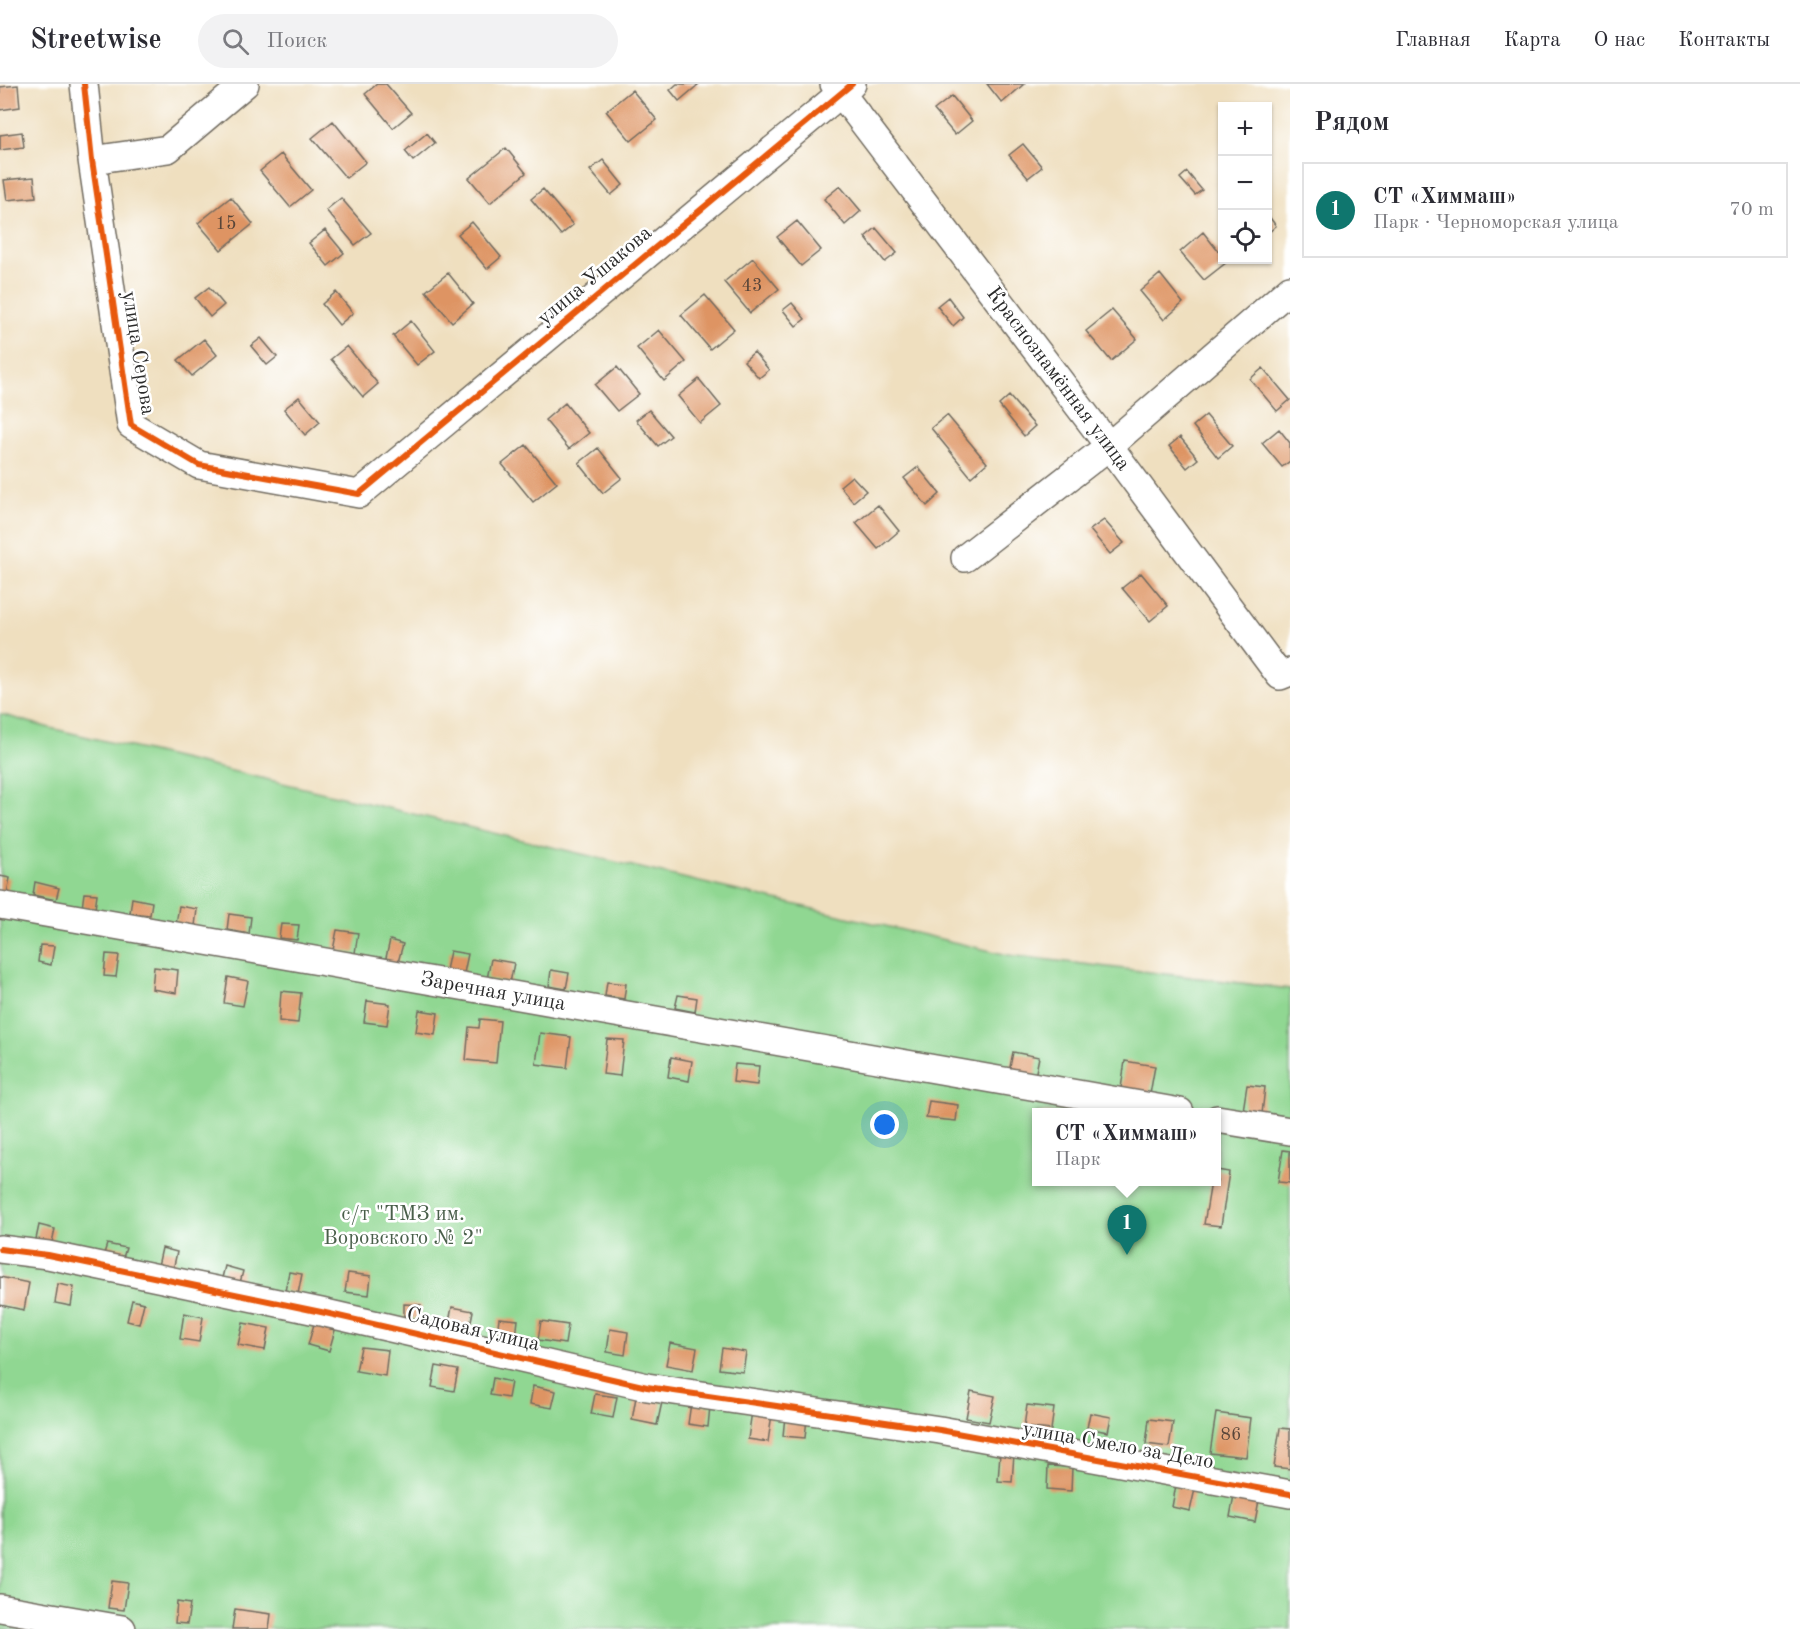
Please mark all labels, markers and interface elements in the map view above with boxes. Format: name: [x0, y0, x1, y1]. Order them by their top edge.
search box: [198, 14, 618, 68]
icon: search: [219, 25, 252, 58]
text: Streetwise: [30, 27, 162, 55]
text: Поиск: [267, 30, 327, 52]
text: Главная: [1395, 30, 1471, 51]
text: Карта: [1504, 30, 1561, 51]
text: О нас: [1594, 30, 1645, 51]
text: Контакты: [1678, 30, 1770, 51]
map controls: [1218, 102, 1272, 264]
button: +: [1218, 102, 1272, 156]
text: Рядом: [1314, 110, 1389, 136]
button: −: [1218, 156, 1272, 210]
text: СТ «Химмаш»: [1373, 186, 1517, 208]
text: 1: [1330, 200, 1341, 220]
text: 70 m: [1729, 200, 1774, 220]
button: locate: [1218, 210, 1272, 264]
text: Парк · Черноморская улица: [1373, 213, 1619, 233]
house number: 15: [216, 215, 236, 233]
street label: улица Ушакова: [534, 222, 656, 330]
house number: 43: [742, 277, 762, 295]
street label: Краснознамённая улица: [982, 283, 1134, 475]
street label: улица Серова: [118, 290, 158, 416]
street label: Заречная улица: [419, 969, 567, 1015]
popup: [1032, 1108, 1221, 1186]
your location: [870, 1110, 899, 1139]
text: СТ «Химмаш»: [1055, 1123, 1198, 1145]
text: Парк: [1055, 1150, 1101, 1170]
park label: с/т "ТМЗ им. Воровского № 2": [323, 1204, 483, 1249]
pin: 1: [1108, 1206, 1146, 1255]
street label: Садовая улица: [404, 1304, 542, 1356]
street label: улица Смело за Дело: [1021, 1419, 1215, 1473]
house number: 86: [1221, 1426, 1241, 1444]

